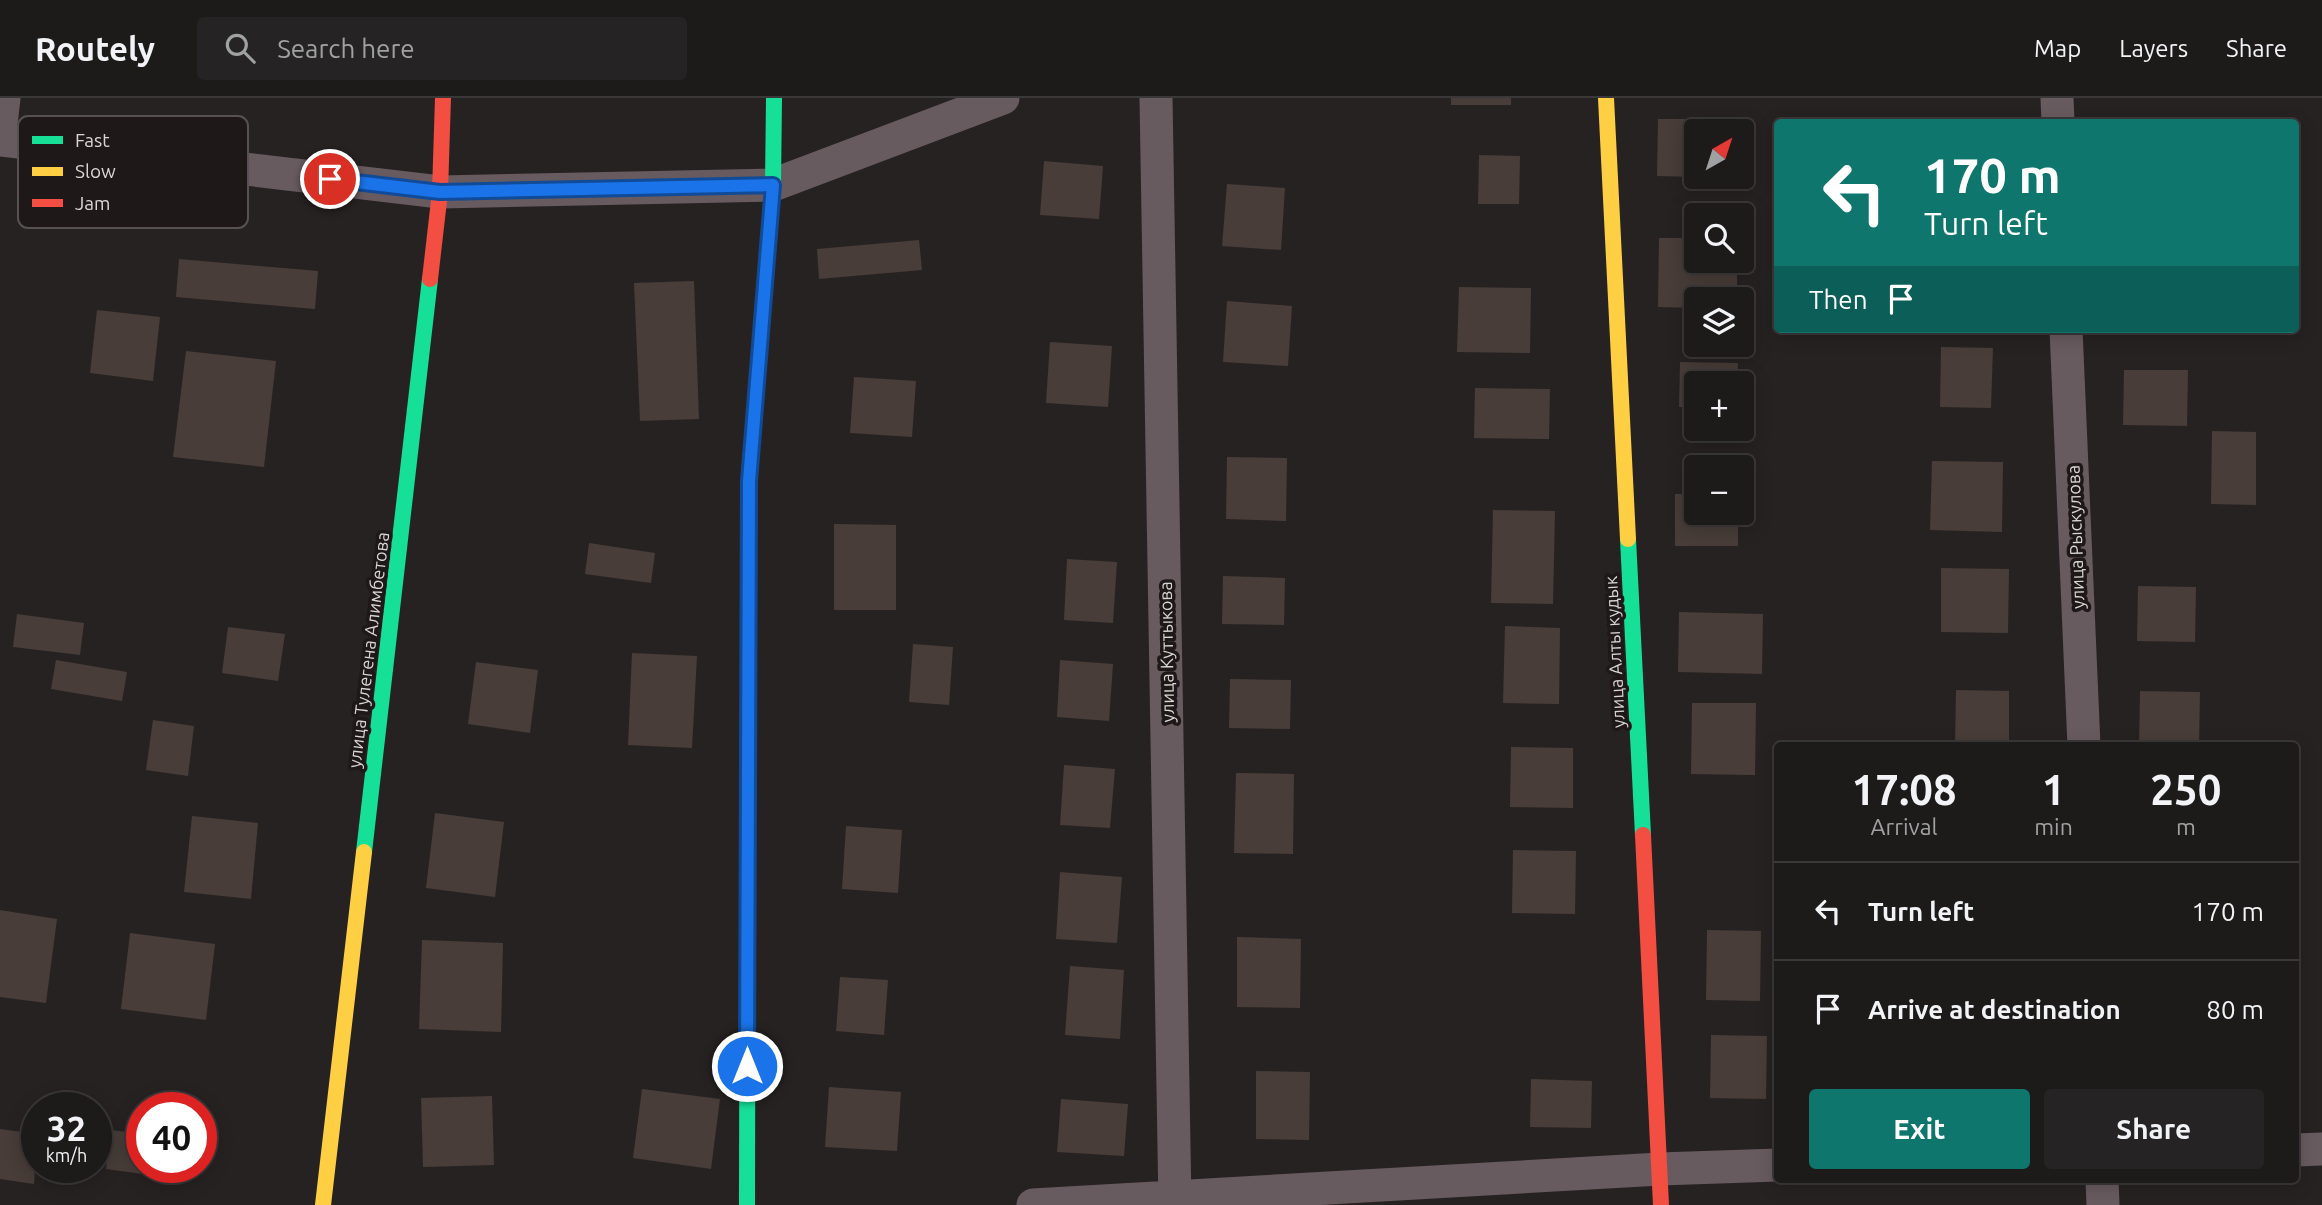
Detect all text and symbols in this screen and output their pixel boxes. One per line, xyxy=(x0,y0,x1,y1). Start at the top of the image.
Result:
search box xyxy=(197,17,687,80)
icon: search xyxy=(221,29,259,67)
text: Routely xyxy=(35,30,155,67)
text: Search here xyxy=(277,34,415,63)
text: Map xyxy=(2034,35,2081,62)
text: Layers xyxy=(2119,35,2188,62)
text: Share xyxy=(2226,35,2287,62)
legend xyxy=(18,116,248,228)
north arrow xyxy=(1684,119,1754,189)
map controls xyxy=(1684,119,1754,525)
text: Fast xyxy=(75,129,110,151)
icon: left xyxy=(1809,147,1900,238)
text: 170 m xyxy=(1924,147,2061,202)
pin xyxy=(300,149,360,209)
text: Slow xyxy=(75,160,116,182)
icon: arrive xyxy=(311,160,349,198)
text: Jam xyxy=(75,192,111,214)
button: search xyxy=(1684,203,1754,273)
text: Turn left xyxy=(1924,205,2048,241)
icon: arrive xyxy=(1882,280,1920,318)
text: Then xyxy=(1809,285,1868,314)
button: layers xyxy=(1684,287,1754,357)
button: + xyxy=(1684,371,1754,441)
button: − xyxy=(1684,455,1754,525)
street label: улица Рыскулова xyxy=(2062,465,2088,609)
street label: улица Тулегена Алимбетова xyxy=(344,531,392,769)
street label: улица Алты кудык xyxy=(1600,575,1628,729)
street label: улица Куттыкова xyxy=(1155,581,1177,723)
text: 17:08 xyxy=(1852,766,1957,813)
text: 1 xyxy=(2042,766,2065,813)
text: 250 xyxy=(2150,766,2221,813)
text: Arrival xyxy=(1871,814,1938,839)
text: min xyxy=(2034,814,2073,839)
text: m xyxy=(2176,814,2196,839)
icon: left xyxy=(1809,892,1847,930)
text: Turn left xyxy=(1868,897,1974,926)
text: 170 m xyxy=(2192,897,2264,926)
icon: arrive xyxy=(1809,990,1847,1028)
text: Arrive at destination xyxy=(1868,995,2121,1024)
text: 80 m xyxy=(2206,995,2264,1024)
position arrow xyxy=(710,1029,784,1103)
button: Exit xyxy=(1809,1089,2030,1169)
button: Share xyxy=(2044,1089,2264,1169)
speed limit sign: 40 xyxy=(126,1092,217,1183)
text: 32 xyxy=(47,1108,86,1148)
text: km/h xyxy=(46,1145,87,1165)

